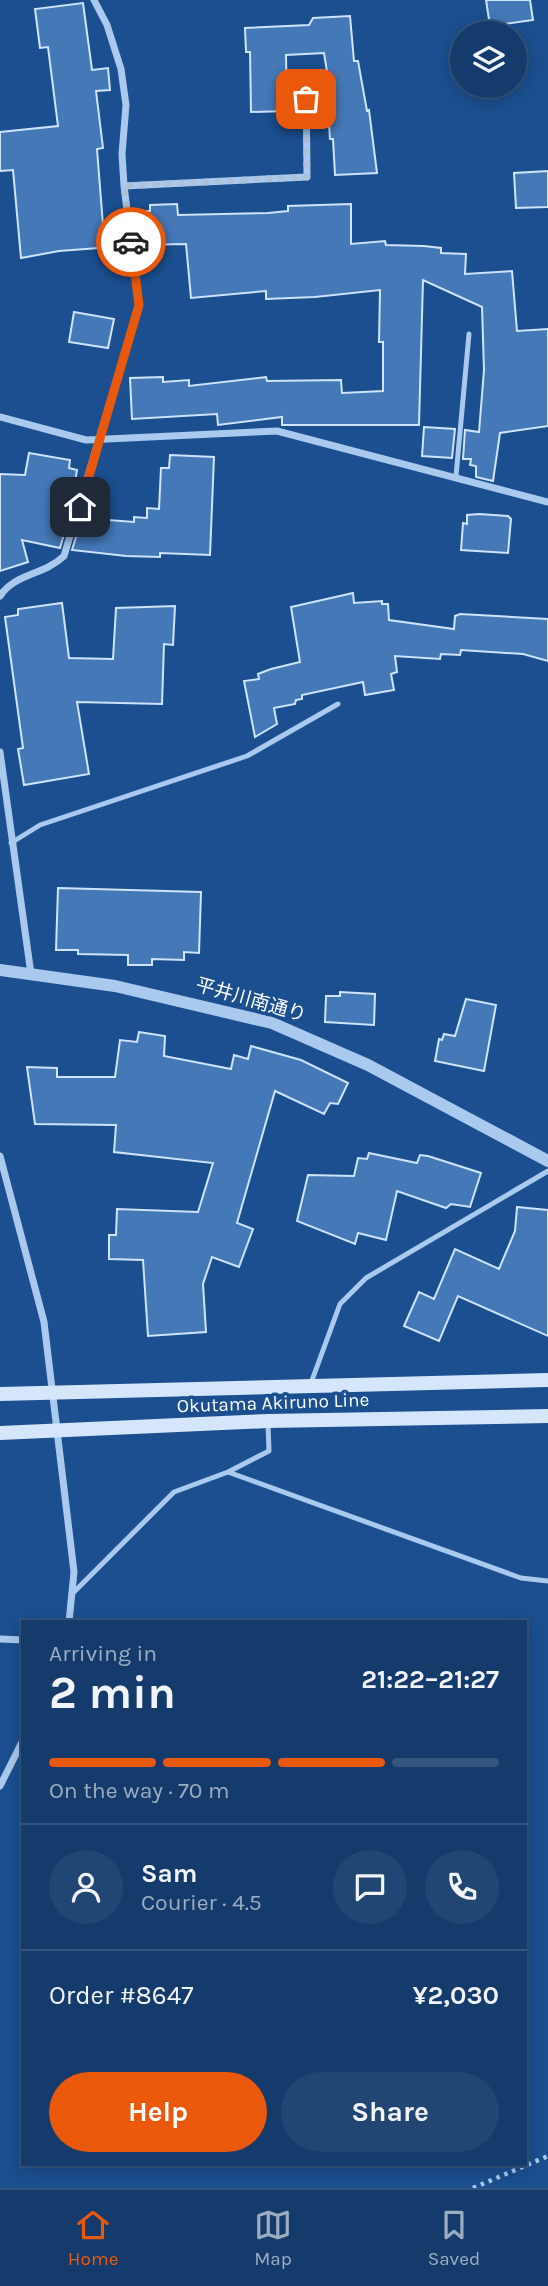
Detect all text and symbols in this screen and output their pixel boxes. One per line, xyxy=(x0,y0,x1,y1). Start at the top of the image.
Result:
map controls xyxy=(450,21,527,98)
button: layers xyxy=(450,21,527,98)
pin xyxy=(276,69,336,129)
icon: bag xyxy=(287,80,325,118)
courier xyxy=(96,207,166,277)
icon: car xyxy=(112,223,150,261)
pin xyxy=(50,477,110,537)
icon: home xyxy=(61,488,99,526)
street label: 平井川南通り xyxy=(193,974,309,1026)
street label: Okutama Akiruno Line xyxy=(176,1389,370,1417)
text: Arriving in xyxy=(49,1640,157,1667)
text: 21:22–21:27 xyxy=(361,1664,499,1695)
text: 2 min xyxy=(49,1666,176,1720)
text: On the way · 70 m xyxy=(49,1777,229,1804)
button: person xyxy=(49,1850,123,1924)
button: chat xyxy=(333,1850,407,1924)
button: phone xyxy=(425,1850,499,1924)
text: Sam xyxy=(141,1858,197,1889)
text: Courier · 4.5 xyxy=(141,1889,262,1916)
text: Order #8647 xyxy=(49,1980,193,2011)
text: ¥2,030 xyxy=(412,1980,499,2011)
button: Help xyxy=(49,2072,267,2152)
button: Share xyxy=(281,2072,499,2152)
tab: Home xyxy=(68,2206,118,2270)
tab: Map xyxy=(254,2206,292,2270)
tab: Saved xyxy=(428,2206,480,2270)

